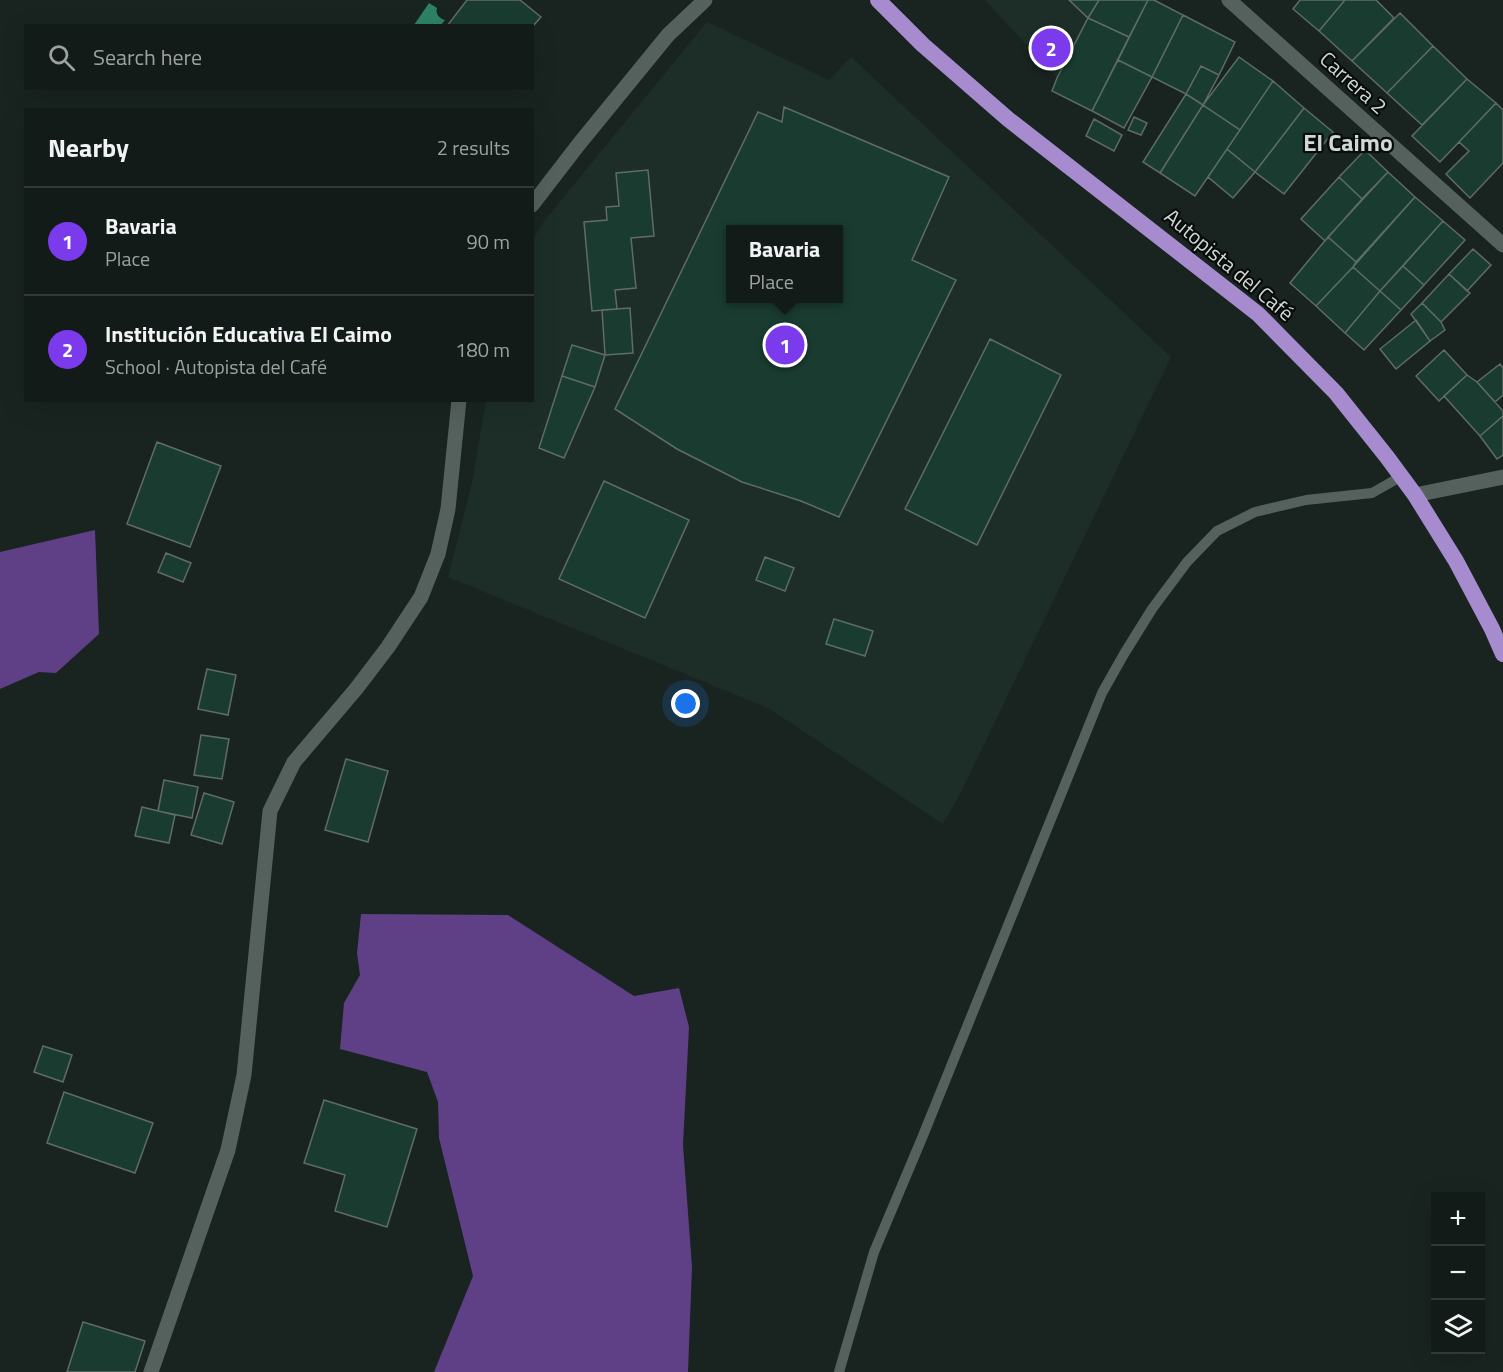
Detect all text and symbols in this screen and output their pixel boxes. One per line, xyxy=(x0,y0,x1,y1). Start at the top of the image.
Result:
search box xyxy=(24,24,534,90)
pin: 2 xyxy=(1032,26,1070,70)
text: Search here xyxy=(93,40,202,74)
icon: search xyxy=(45,41,78,74)
street label: Carrera 2 xyxy=(1313,43,1394,121)
district label: El Caimo xyxy=(1303,124,1393,160)
text: Nearby xyxy=(48,128,129,167)
text: 2 results xyxy=(437,132,510,163)
street label: Autopista del Café xyxy=(1158,200,1301,328)
text: Bavaria xyxy=(105,209,177,243)
popup xyxy=(726,225,843,303)
text: 1 xyxy=(62,226,73,257)
text: 90 m xyxy=(466,226,510,257)
text: Bavaria xyxy=(749,232,820,266)
text: Place xyxy=(105,243,150,274)
text: Place xyxy=(749,266,794,297)
text: Institución Educativa El Caimo xyxy=(105,317,392,351)
pin: 1 xyxy=(766,322,804,368)
text: 2 xyxy=(62,334,73,365)
text: 180 m xyxy=(455,334,510,365)
text: School · Autopista del Café xyxy=(105,351,327,382)
your location xyxy=(671,689,700,718)
map controls xyxy=(1431,1192,1485,1354)
button: + xyxy=(1431,1192,1485,1246)
button: − xyxy=(1431,1246,1485,1300)
button: layers xyxy=(1431,1300,1485,1354)

